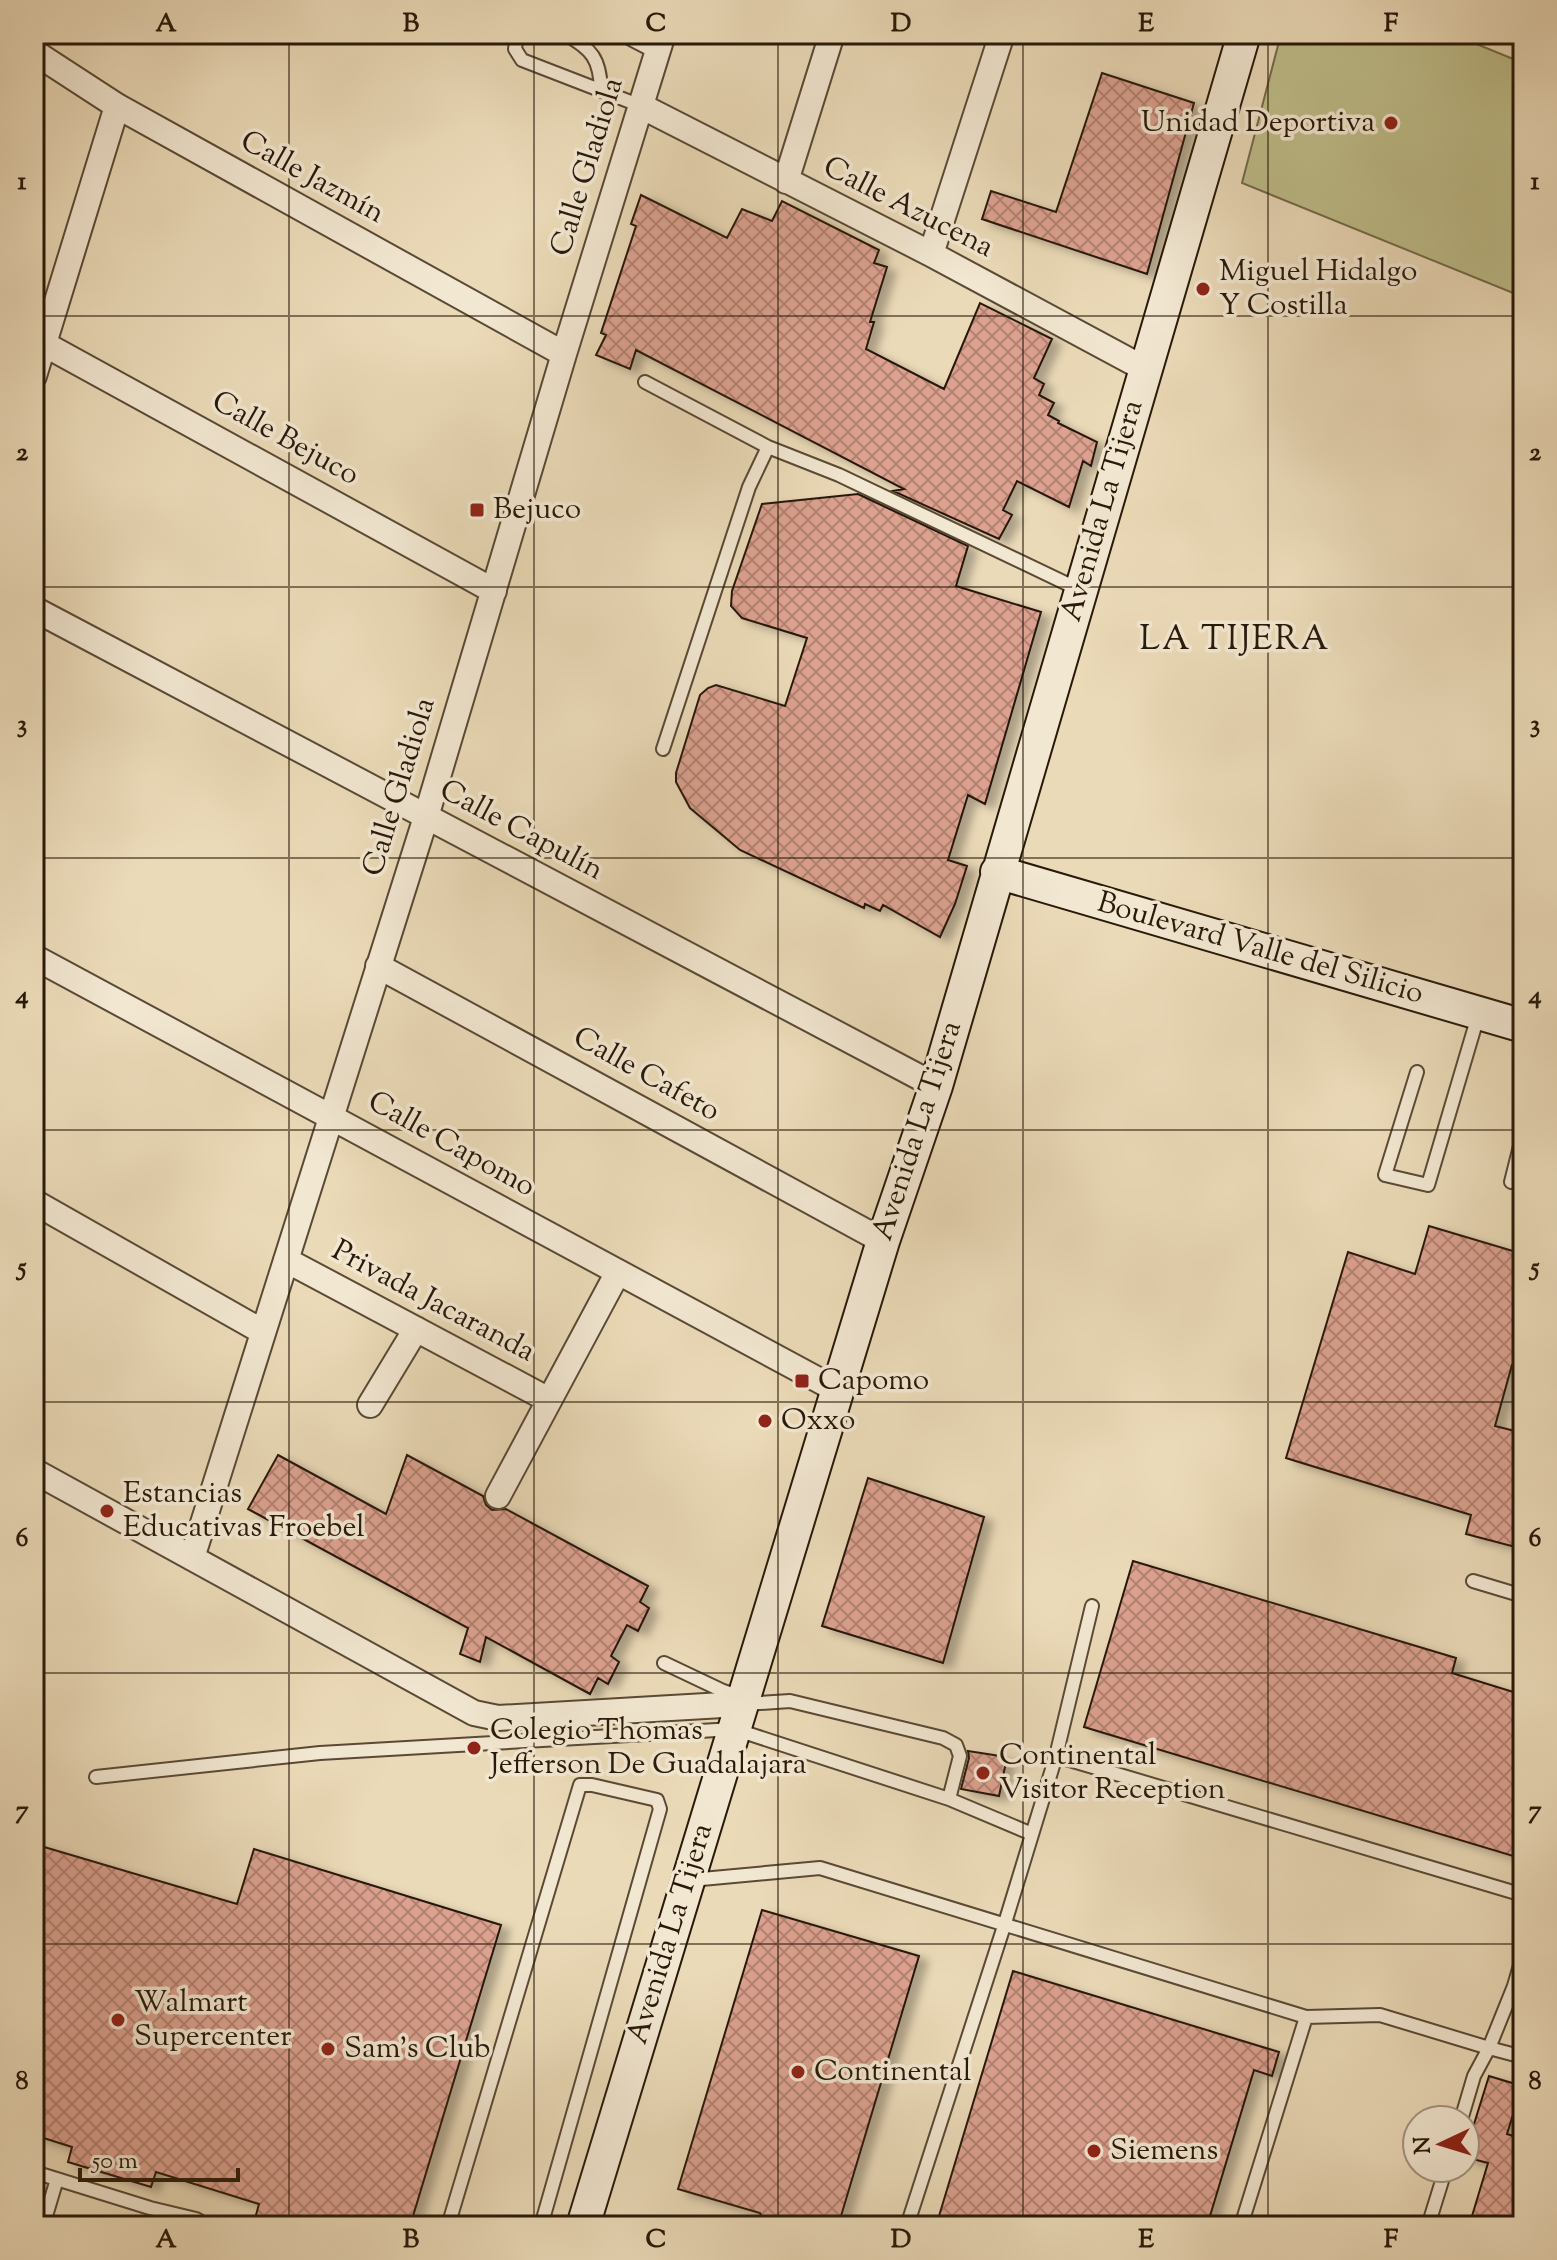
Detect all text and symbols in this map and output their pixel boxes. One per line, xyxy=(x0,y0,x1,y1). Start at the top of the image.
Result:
text: A xyxy=(155,6,177,43)
text: B xyxy=(403,6,420,43)
text: C xyxy=(646,6,666,43)
text: D xyxy=(891,6,911,43)
text: E xyxy=(1138,6,1154,43)
text: F xyxy=(1384,6,1399,43)
street label: Calle Gladiola xyxy=(540,72,636,262)
place label: Unidad Deportiva xyxy=(1141,102,1375,145)
marker: Unidad Deportiva xyxy=(1382,114,1400,132)
street label: Calle Jazmín xyxy=(232,121,392,236)
street label: Calle Azucena xyxy=(815,147,1001,270)
text: 1 xyxy=(18,164,27,201)
text: 1 xyxy=(1531,164,1540,201)
place label: Miguel Hidalgo Y Costilla xyxy=(1219,251,1417,328)
marker: Miguel Hidalgo Y Costilla xyxy=(1194,280,1212,298)
street label: Calle Bejuco xyxy=(203,381,367,497)
street label: Avenida La Tijera xyxy=(1051,395,1155,627)
text: 2 xyxy=(16,435,29,472)
text: 2 xyxy=(1529,435,1542,472)
place label: Bejuco xyxy=(493,489,581,532)
marker: Bejuco xyxy=(468,501,486,519)
district label: LA TIJERA xyxy=(1140,616,1330,665)
street label: Calle Gladiola xyxy=(352,692,448,882)
text: 3 xyxy=(17,707,27,744)
text: 3 xyxy=(1530,707,1540,744)
street label: Calle Capulín xyxy=(431,770,611,892)
street label: Boulevard Valle del Silicio xyxy=(1092,882,1428,1016)
text: 4 xyxy=(14,978,29,1015)
text: 4 xyxy=(1527,978,1542,1015)
street label: Avenida La Tijera xyxy=(862,1015,974,1246)
street label: Calle Cafeto xyxy=(565,1017,727,1133)
street label: Calle Capomo xyxy=(359,1081,543,1209)
street label: Privada Jacaranda xyxy=(324,1230,542,1374)
text: 5 xyxy=(16,1250,27,1287)
text: 5 xyxy=(1529,1250,1540,1287)
place label: Capomo xyxy=(818,1360,929,1403)
marker: Capomo xyxy=(793,1372,811,1390)
place label: Oxxo xyxy=(781,1400,855,1443)
marker: Oxxo xyxy=(756,1412,774,1430)
place label: Estancias Educativas Froebel xyxy=(123,1473,365,1550)
marker: Estancias Educativas Froebel xyxy=(98,1502,116,1520)
text: 6 xyxy=(16,1521,29,1558)
text: 6 xyxy=(1529,1521,1542,1558)
place label: Colegio Thomas Jefferson De Guadalajara xyxy=(488,1710,807,1787)
place label: Continental Visitor Reception xyxy=(999,1735,1226,1812)
marker: Colegio Thomas Jefferson De Guadalajara xyxy=(465,1739,483,1757)
marker: Continental Visitor Reception xyxy=(974,1764,992,1782)
text: 7 xyxy=(15,1793,29,1830)
text: 7 xyxy=(1528,1793,1542,1830)
street label: Avenida La Tijera xyxy=(617,1818,725,2050)
place label: Walmart Supercenter xyxy=(134,1982,292,2059)
marker: Walmart Supercenter xyxy=(109,2011,127,2029)
place label: Sam's Club xyxy=(344,2028,491,2071)
marker: Sam's Club xyxy=(319,2040,337,2058)
place label: Continental xyxy=(814,2051,971,2094)
marker: Continental xyxy=(789,2063,807,2081)
text: 8 xyxy=(15,2064,29,2101)
text: 8 xyxy=(1528,2064,1542,2101)
north arrow xyxy=(1401,2104,1481,2184)
place label: Siemens xyxy=(1110,2130,1218,2173)
scale bar xyxy=(80,2132,238,2182)
text: N xyxy=(1407,2135,1441,2155)
marker: Siemens xyxy=(1085,2142,1103,2160)
text: 50 m xyxy=(90,2145,138,2179)
text: A xyxy=(155,2222,177,2259)
text: B xyxy=(403,2222,420,2259)
text: C xyxy=(646,2222,666,2259)
text: D xyxy=(891,2222,911,2259)
text: E xyxy=(1138,2222,1154,2259)
text: F xyxy=(1384,2222,1399,2259)

